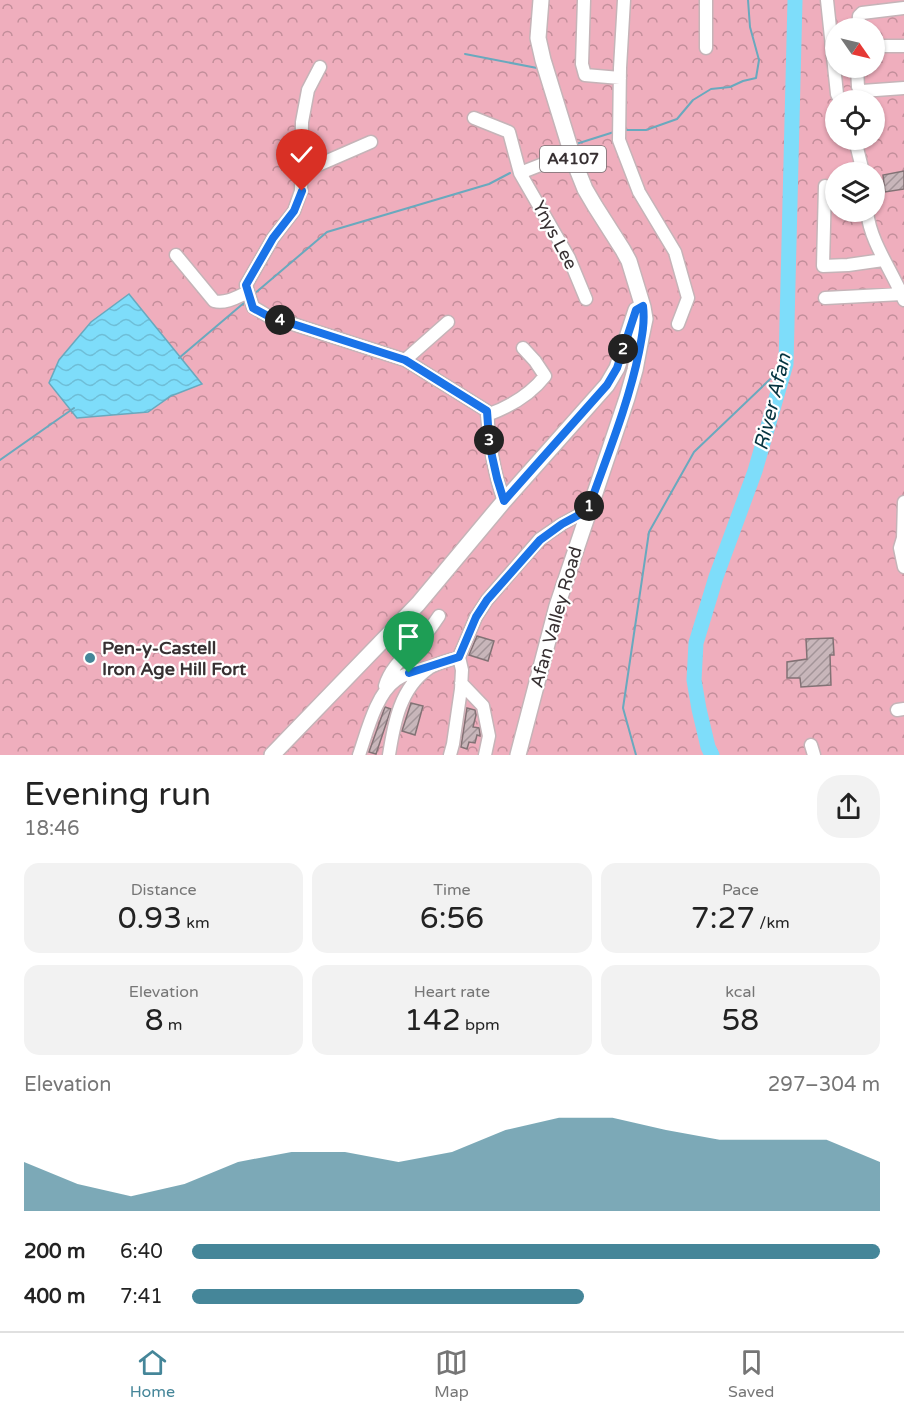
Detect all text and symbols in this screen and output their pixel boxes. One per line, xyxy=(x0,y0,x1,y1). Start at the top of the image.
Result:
north arrow xyxy=(825,18,885,78)
map controls xyxy=(825,18,885,222)
button: locate xyxy=(825,90,885,150)
pin xyxy=(276,129,327,191)
icon: check xyxy=(285,138,318,171)
road number: A4107 xyxy=(540,146,606,172)
button: layers xyxy=(825,162,885,222)
street label: Ynys Lee xyxy=(528,197,582,273)
pin: 4 xyxy=(265,305,295,335)
text: 4 xyxy=(275,310,285,330)
pin: 2 xyxy=(608,334,638,364)
text: 2 xyxy=(618,339,628,359)
water label: River Afan xyxy=(749,350,797,453)
pin: 3 xyxy=(474,425,504,455)
text: 3 xyxy=(484,430,494,450)
pin: 1 xyxy=(574,491,604,521)
text: 1 xyxy=(584,496,594,516)
street label: Afan Valley Road xyxy=(525,544,587,690)
pin xyxy=(383,611,434,673)
icon: arrive xyxy=(392,620,425,653)
place label: Pen-y-Castell Iron Age Hill Fort xyxy=(102,637,246,680)
marker: Pen-y-Castell Iron Age Hill Fort xyxy=(83,651,97,665)
text: Evening run xyxy=(24,775,211,814)
button: share xyxy=(817,775,880,838)
text: 18:46 xyxy=(24,817,79,841)
text: Distance xyxy=(131,880,197,900)
text: Time xyxy=(433,880,471,900)
text: Pace xyxy=(722,880,759,900)
text: 0.93 xyxy=(118,900,182,937)
text: 6:56 xyxy=(420,900,484,937)
text: 7:27 xyxy=(691,900,755,937)
text: km xyxy=(182,913,210,933)
text: /km xyxy=(755,913,790,933)
text: Elevation xyxy=(129,982,199,1002)
text: Heart rate xyxy=(414,982,490,1002)
text: kcal xyxy=(725,982,755,1002)
text: 8 xyxy=(145,1002,164,1039)
text: 142 xyxy=(404,1002,461,1039)
text: 58 xyxy=(721,1002,759,1039)
text: m xyxy=(164,1015,183,1035)
text: bpm xyxy=(461,1015,500,1035)
text: Elevation xyxy=(24,1073,111,1097)
text: 297–304 m xyxy=(768,1073,880,1097)
text: 200 m xyxy=(24,1240,85,1264)
text: 6:40 xyxy=(120,1240,163,1264)
text: 400 m xyxy=(24,1285,85,1309)
text: 7:41 xyxy=(120,1285,163,1309)
tab: Home xyxy=(130,1346,175,1402)
tab: Map xyxy=(434,1346,469,1402)
tab: Saved xyxy=(728,1346,774,1402)

